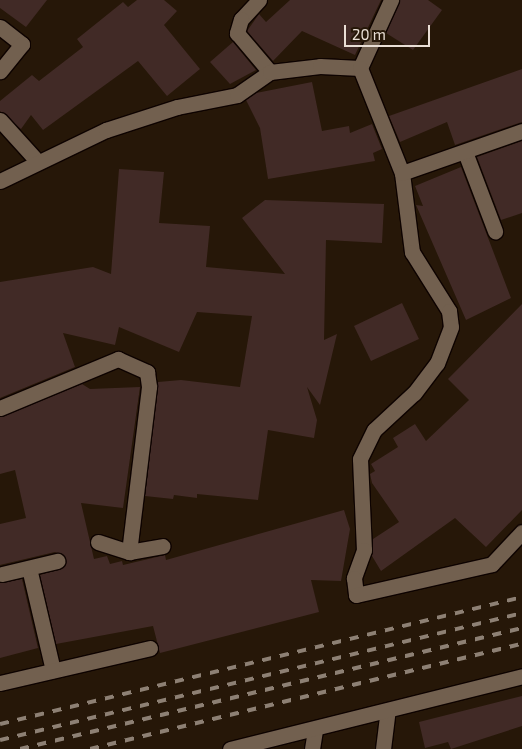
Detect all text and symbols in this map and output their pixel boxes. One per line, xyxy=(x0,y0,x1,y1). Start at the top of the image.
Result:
scale bar xyxy=(347,15,433,47)
text: 20 m xyxy=(352,25,386,43)

